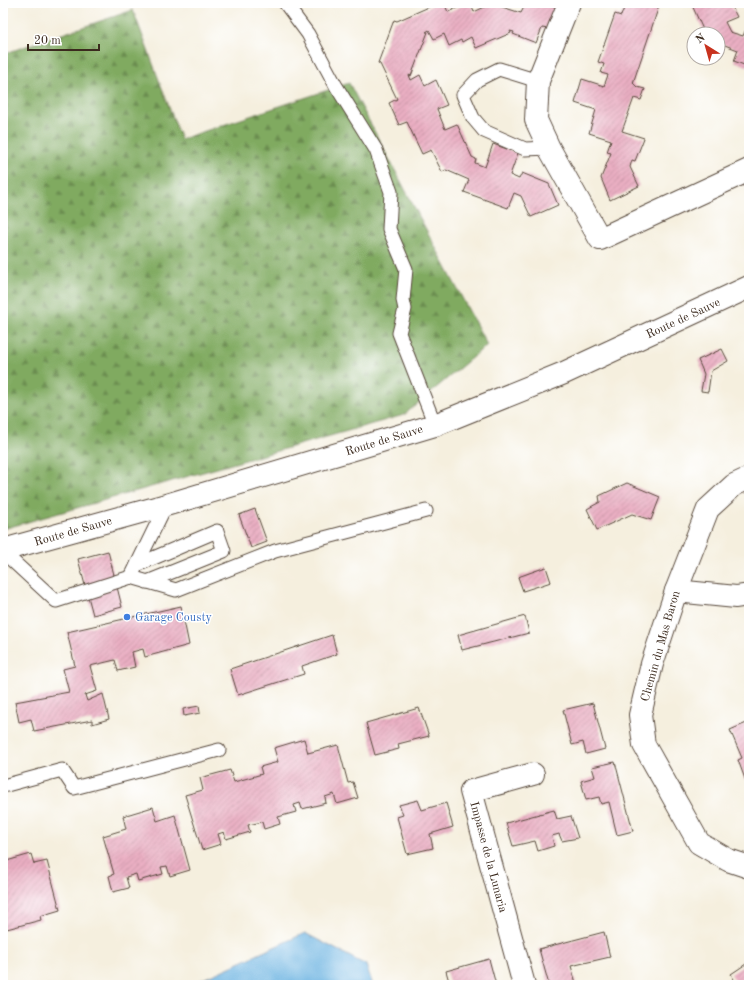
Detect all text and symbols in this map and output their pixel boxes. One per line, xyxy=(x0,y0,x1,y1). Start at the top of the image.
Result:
scale bar xyxy=(28,26,99,52)
north arrow xyxy=(686,26,726,66)
text: N xyxy=(694,32,708,46)
text: 20 m xyxy=(34,35,61,47)
street label: Route de Sauve xyxy=(645,296,723,341)
street label: Route de Sauve xyxy=(344,423,425,458)
street label: Route de Sauve xyxy=(33,515,114,549)
street label: Chemin du Mas Baron xyxy=(639,589,683,703)
marker: Garage Cousty xyxy=(122,612,132,622)
place label: Garage Cousty xyxy=(135,612,213,624)
street label: Impasse de la Lunaria xyxy=(467,800,509,914)

